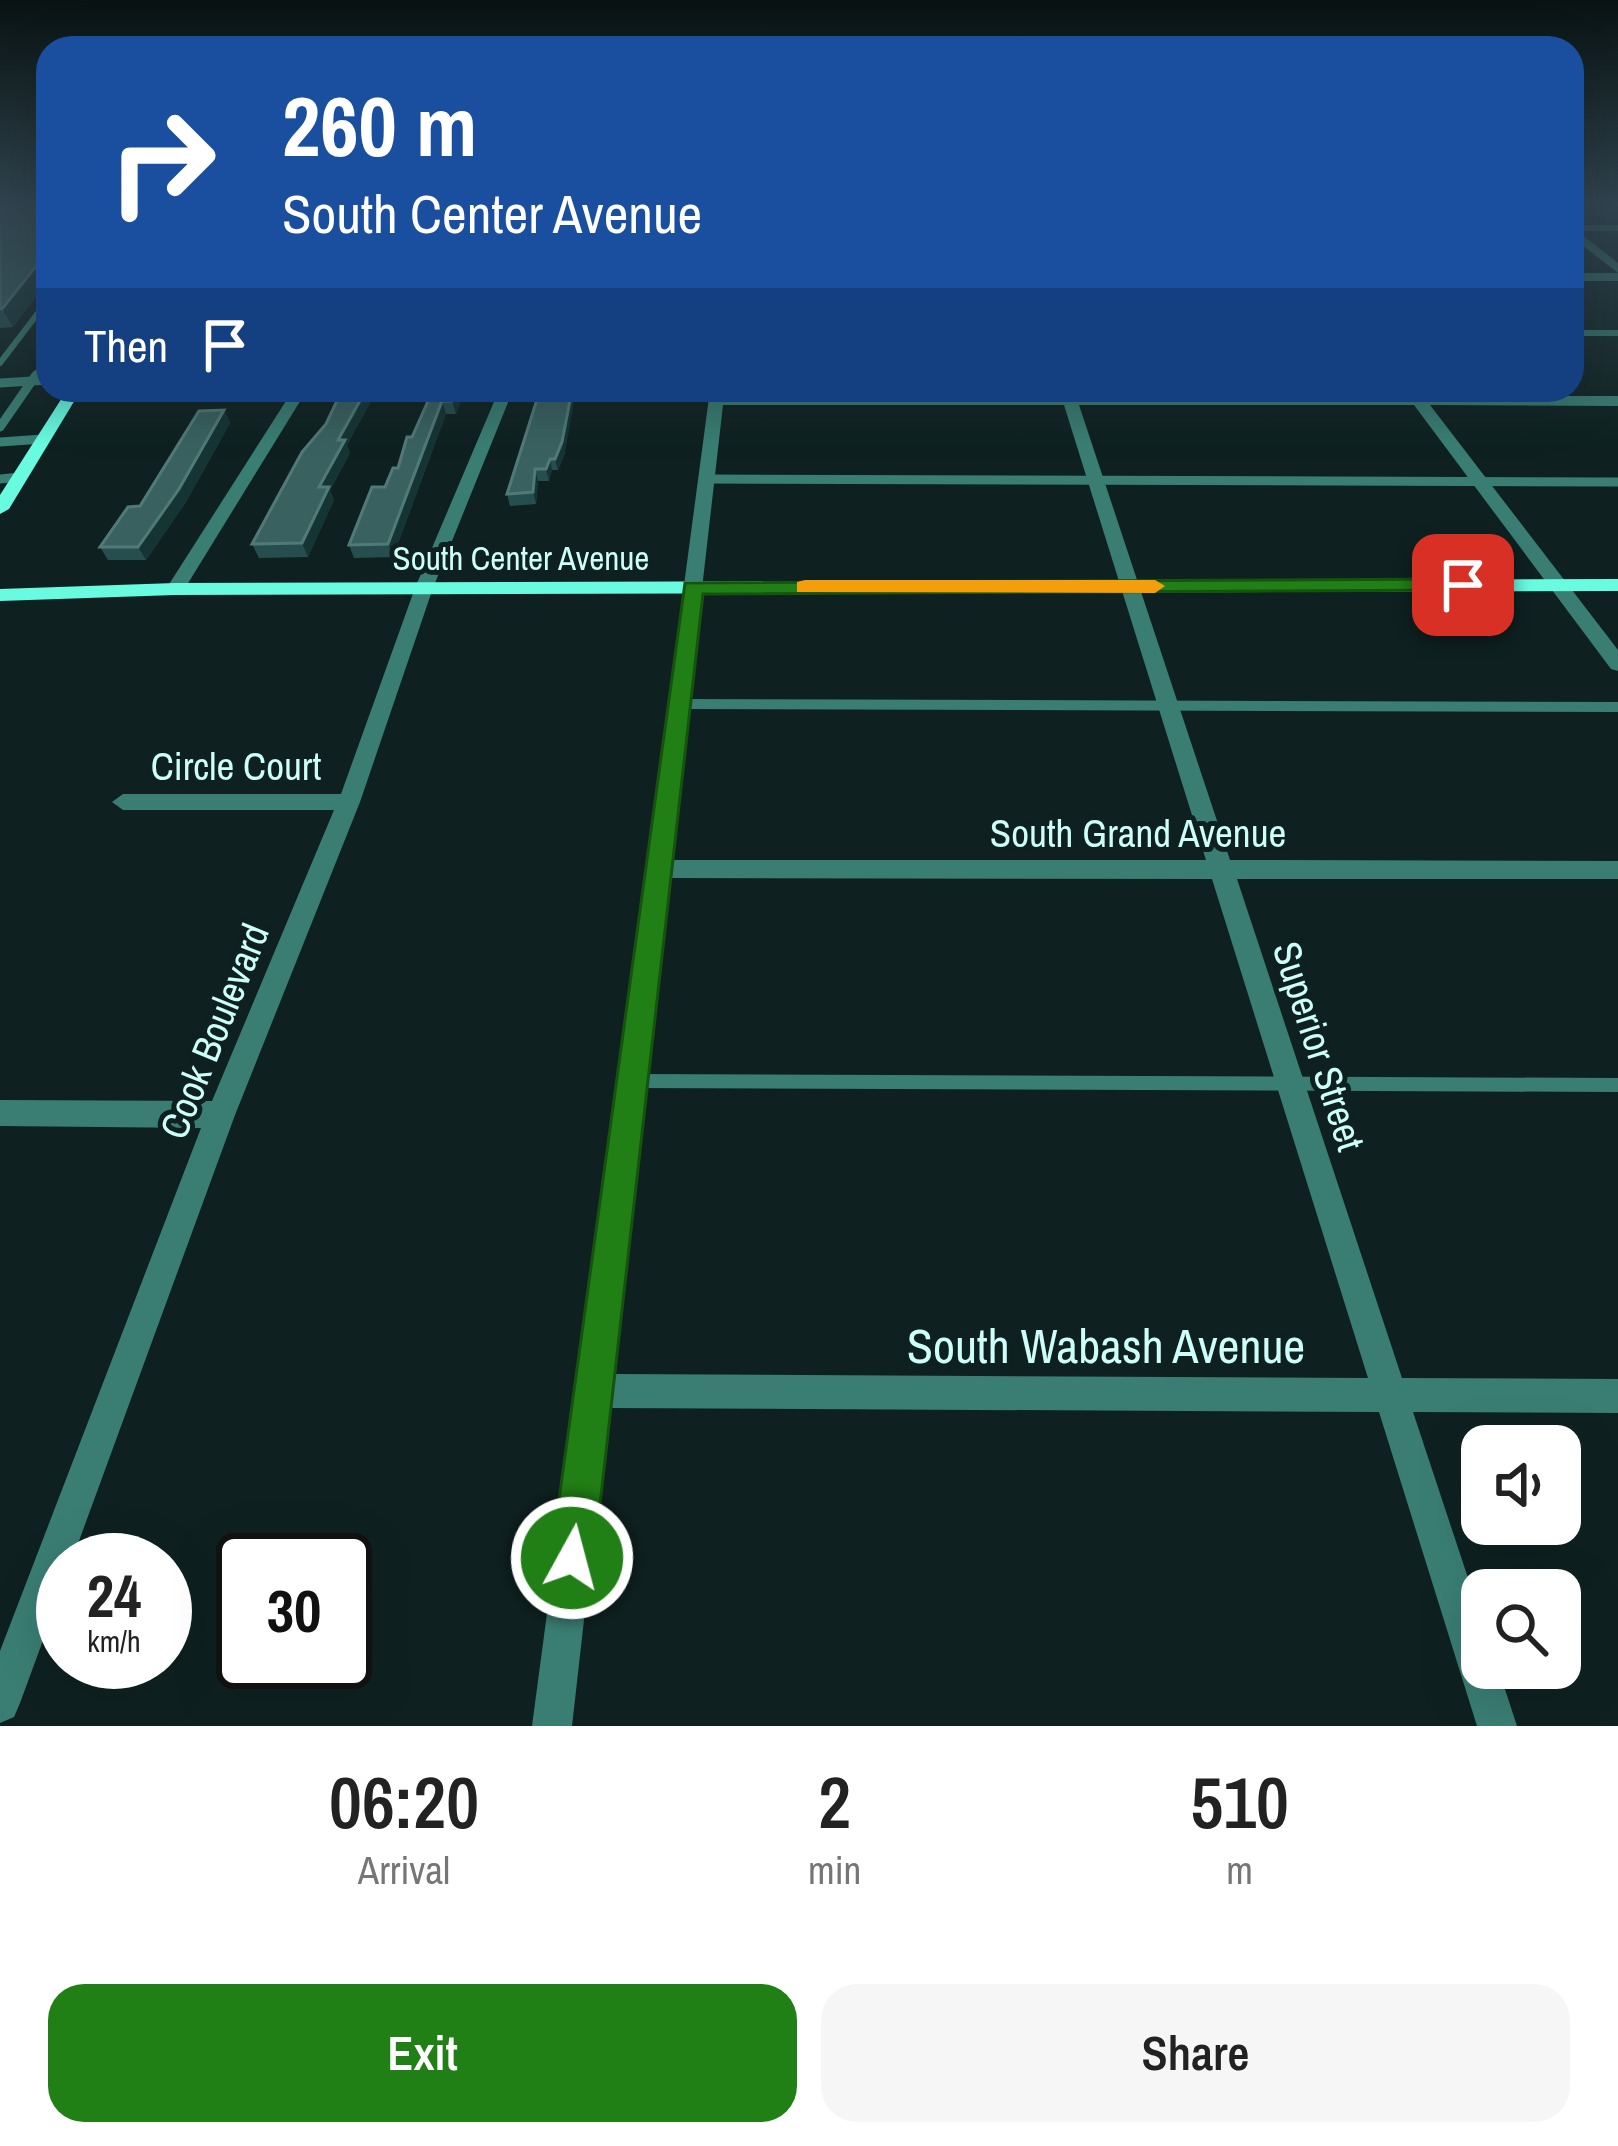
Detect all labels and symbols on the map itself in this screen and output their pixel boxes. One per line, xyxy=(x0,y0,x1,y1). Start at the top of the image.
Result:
pin xyxy=(1412,534,1514,636)
street label: South Center Avenue xyxy=(393,536,649,580)
street label: Circle Court xyxy=(151,740,321,792)
street label: South Grand Avenue xyxy=(990,807,1286,859)
street label: Cook Boulevard xyxy=(147,916,281,1146)
street label: Superior Street xyxy=(1261,935,1377,1157)
street label: South Wabash Avenue xyxy=(907,1313,1305,1378)
position arrow xyxy=(509,1495,635,1621)
speed limit sign: 30 xyxy=(216,1533,372,1689)

